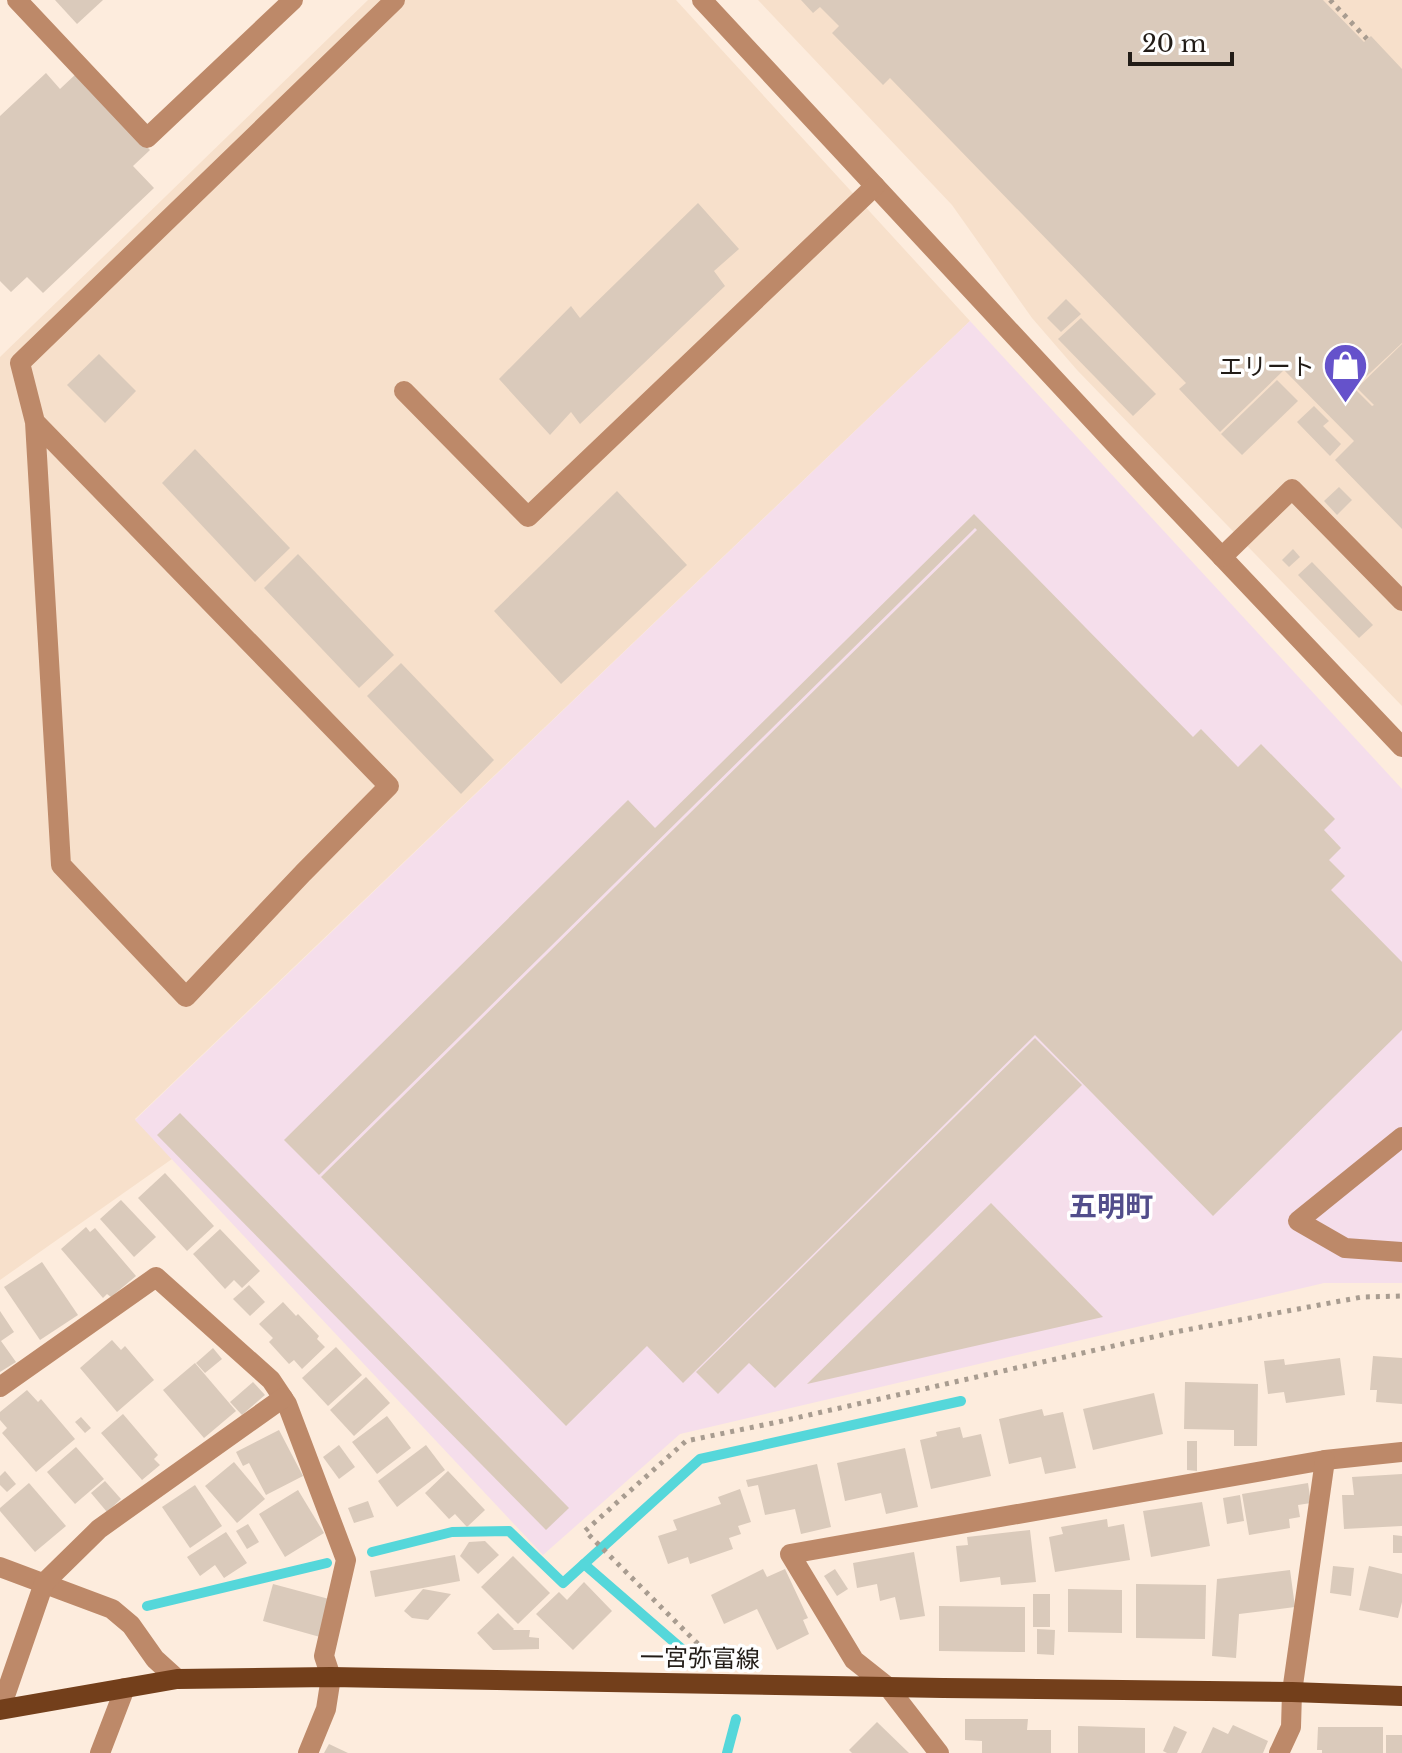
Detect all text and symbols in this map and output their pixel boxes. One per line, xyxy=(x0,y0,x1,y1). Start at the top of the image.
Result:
scale bar xyxy=(1130,16,1232,66)
text: 20 m xyxy=(1142,29,1207,58)
shop icon: エリート xyxy=(1322,342,1370,405)
place label: エリート xyxy=(1219,352,1315,381)
district label: 五明町 xyxy=(1069,1189,1153,1224)
street label: 一宮弥富線 xyxy=(640,1642,760,1674)

